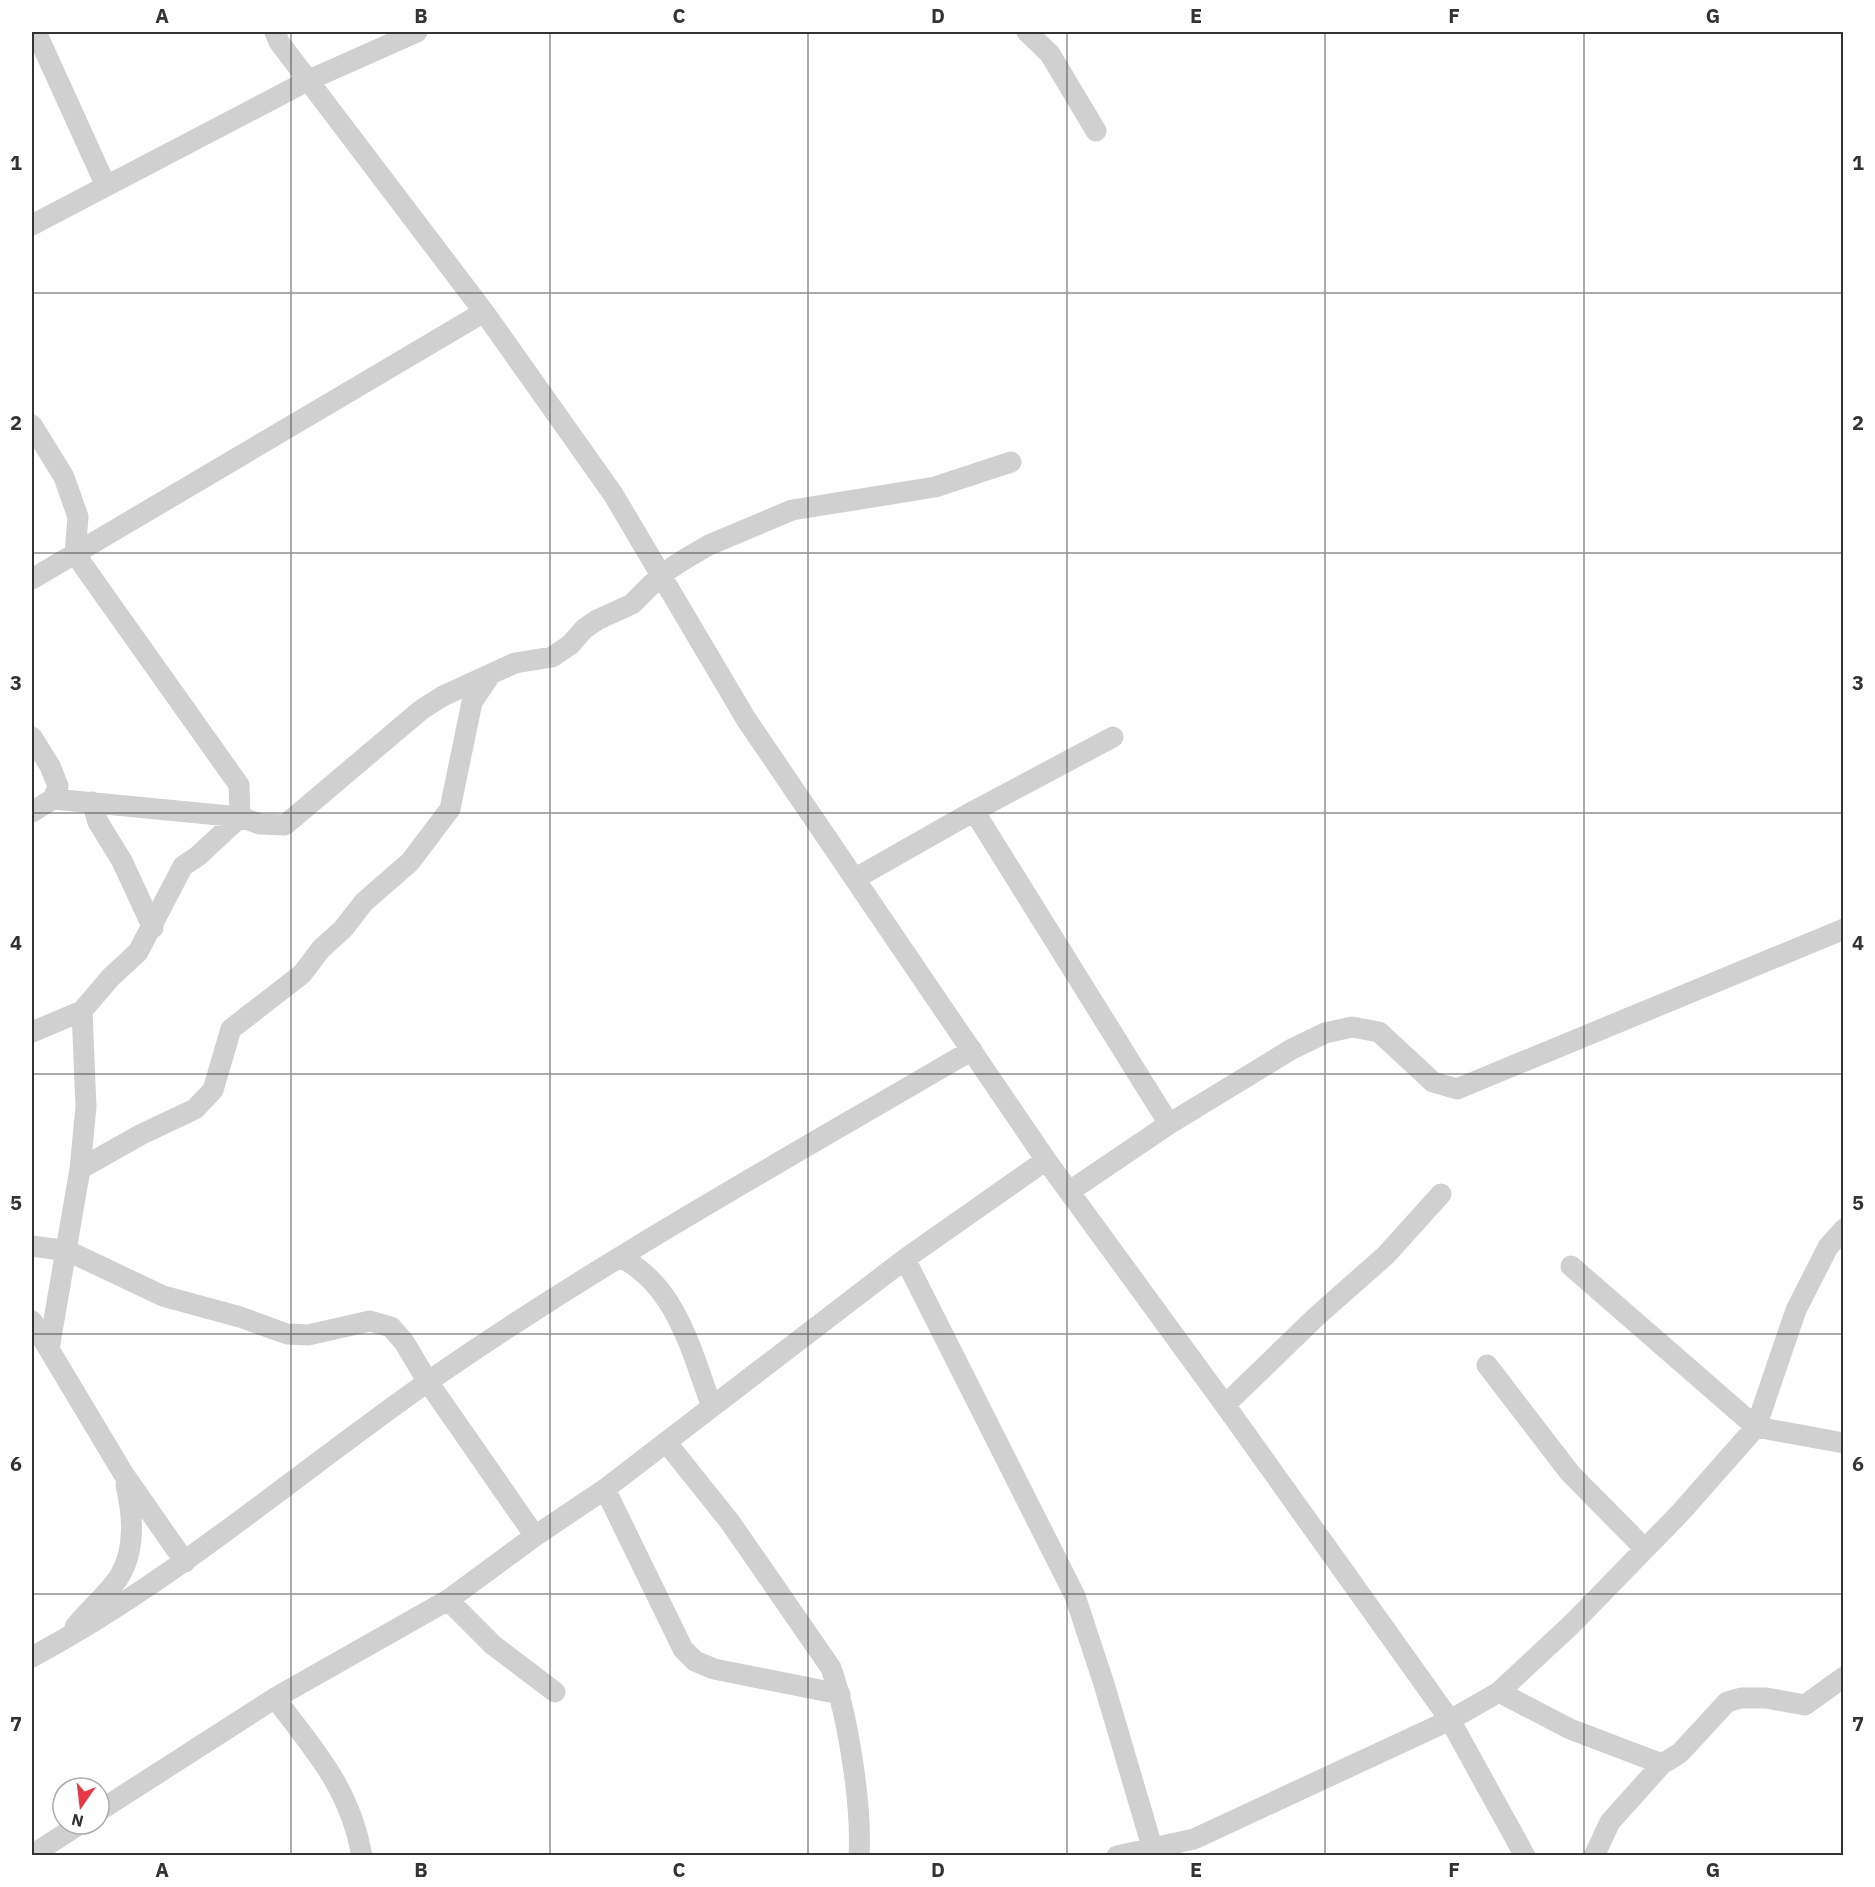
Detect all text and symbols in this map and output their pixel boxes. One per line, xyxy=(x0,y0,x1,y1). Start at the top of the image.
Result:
text: A xyxy=(155,2,169,29)
text: B xyxy=(414,2,428,29)
text: C xyxy=(672,2,686,29)
text: D xyxy=(931,2,945,29)
text: E xyxy=(1190,2,1202,29)
text: F xyxy=(1448,2,1460,29)
text: G xyxy=(1706,2,1720,29)
text: 1 xyxy=(10,149,22,176)
text: 1 xyxy=(1852,149,1864,176)
text: 2 xyxy=(10,409,22,436)
text: 2 xyxy=(1852,409,1864,436)
text: 3 xyxy=(10,669,22,696)
text: 3 xyxy=(1852,669,1864,696)
text: 4 xyxy=(10,929,22,956)
text: 4 xyxy=(1852,929,1864,956)
text: 5 xyxy=(10,1189,22,1216)
text: 5 xyxy=(1852,1189,1864,1216)
text: 6 xyxy=(10,1450,22,1477)
text: 6 xyxy=(1852,1450,1864,1477)
text: 7 xyxy=(10,1710,22,1737)
text: 7 xyxy=(1852,1710,1864,1737)
north arrow xyxy=(51,1776,111,1836)
text: N xyxy=(69,1809,85,1832)
text: A xyxy=(155,1856,169,1883)
text: B xyxy=(414,1856,428,1883)
text: C xyxy=(672,1856,686,1883)
text: D xyxy=(931,1856,945,1883)
text: E xyxy=(1190,1856,1202,1883)
text: F xyxy=(1448,1856,1460,1883)
text: G xyxy=(1706,1856,1720,1883)

